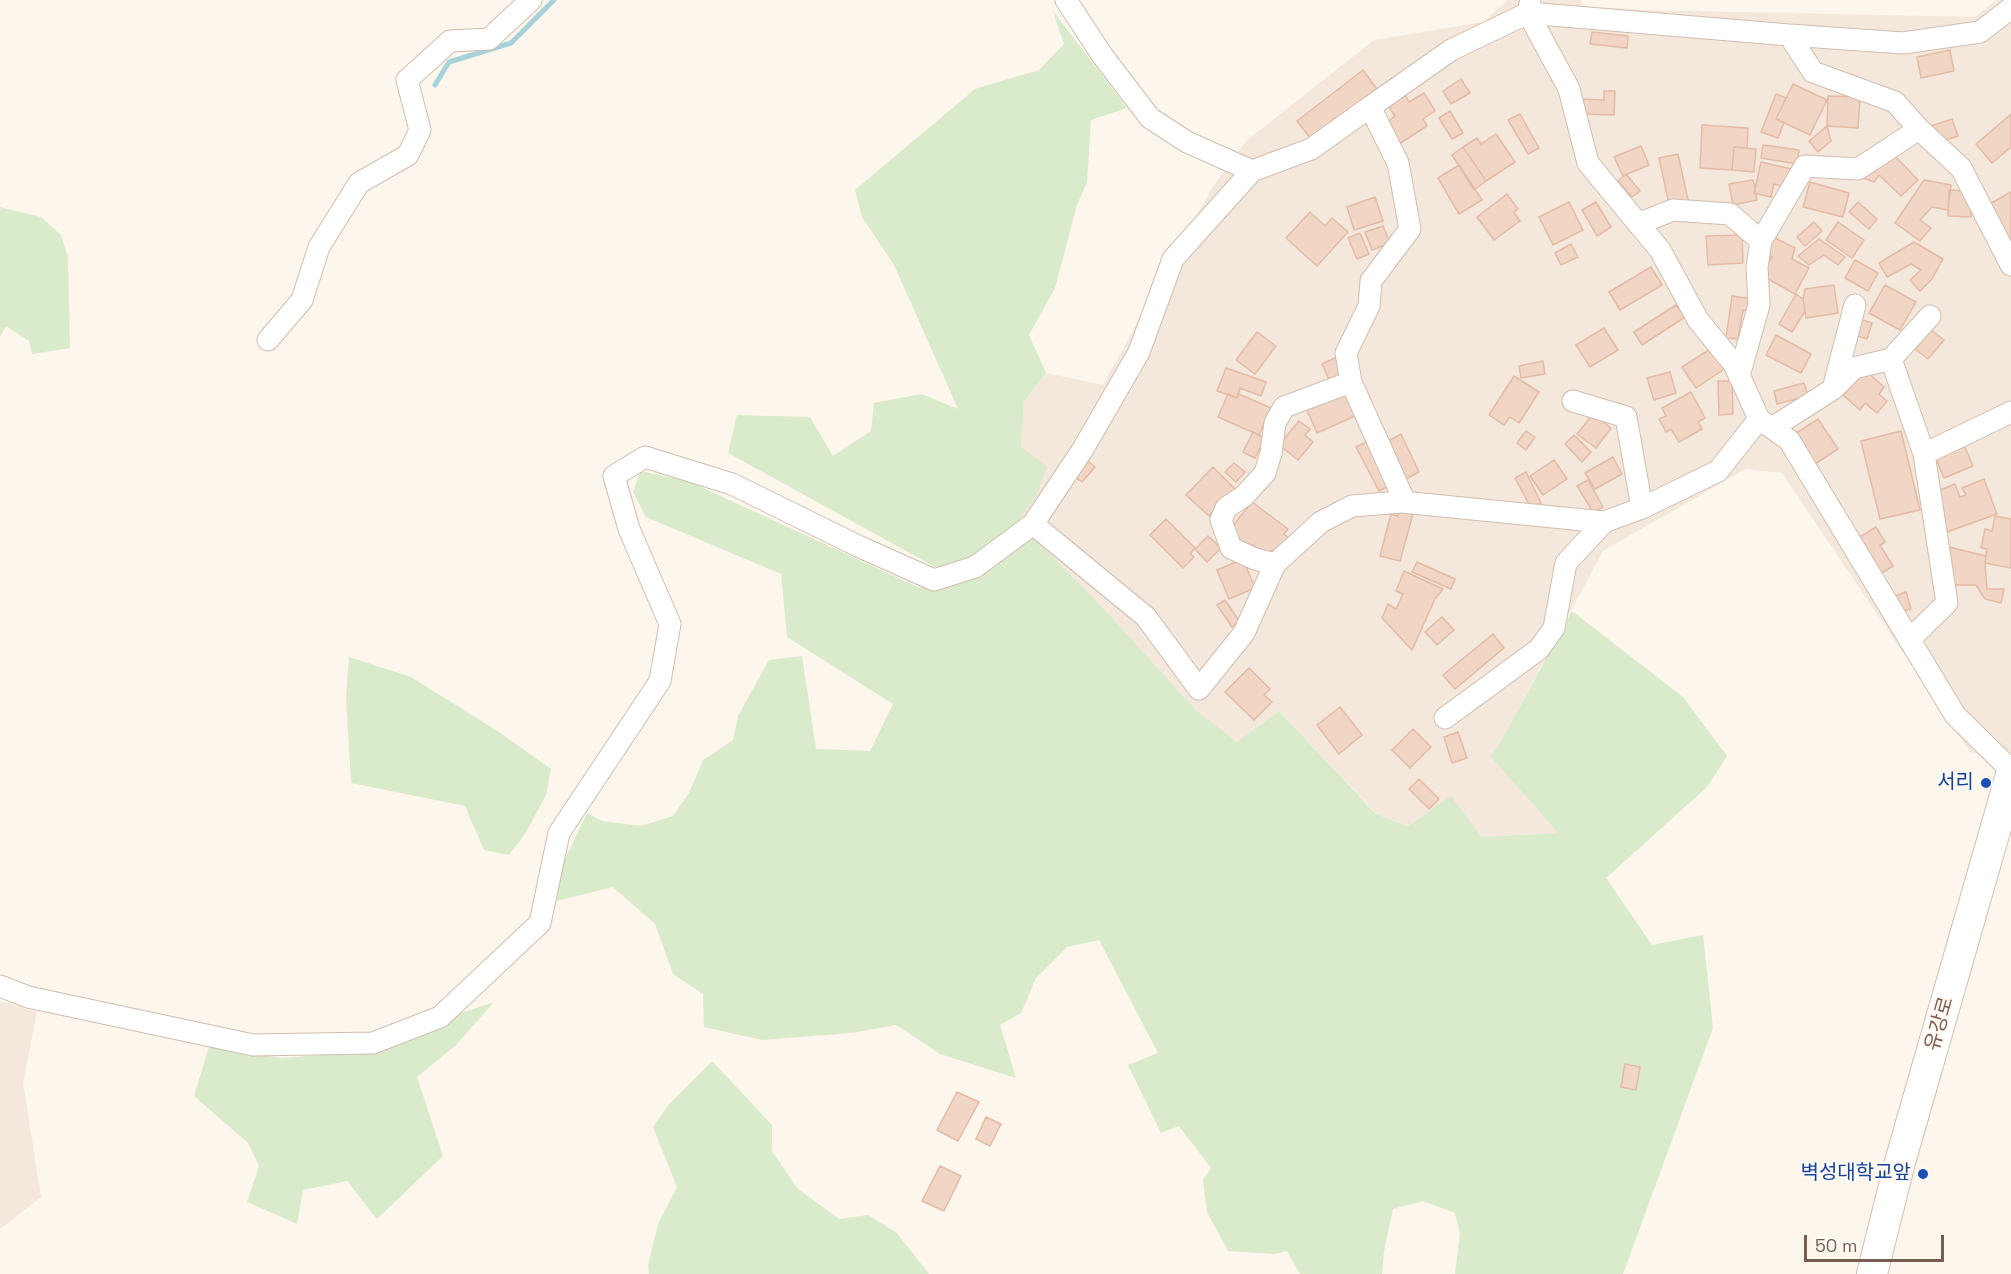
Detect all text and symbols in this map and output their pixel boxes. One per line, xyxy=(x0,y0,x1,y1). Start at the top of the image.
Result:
place label: 서리 xyxy=(1937,771,1974,795)
marker: 서리 xyxy=(1979,776,1993,790)
street label: 유강로 xyxy=(1921,994,1959,1054)
place label: 벽성대학교앞 xyxy=(1801,1162,1911,1186)
marker: 벽성대학교앞 xyxy=(1916,1167,1930,1181)
scale bar xyxy=(1807,1223,1946,1261)
text: 50 m xyxy=(1815,1234,1857,1257)

